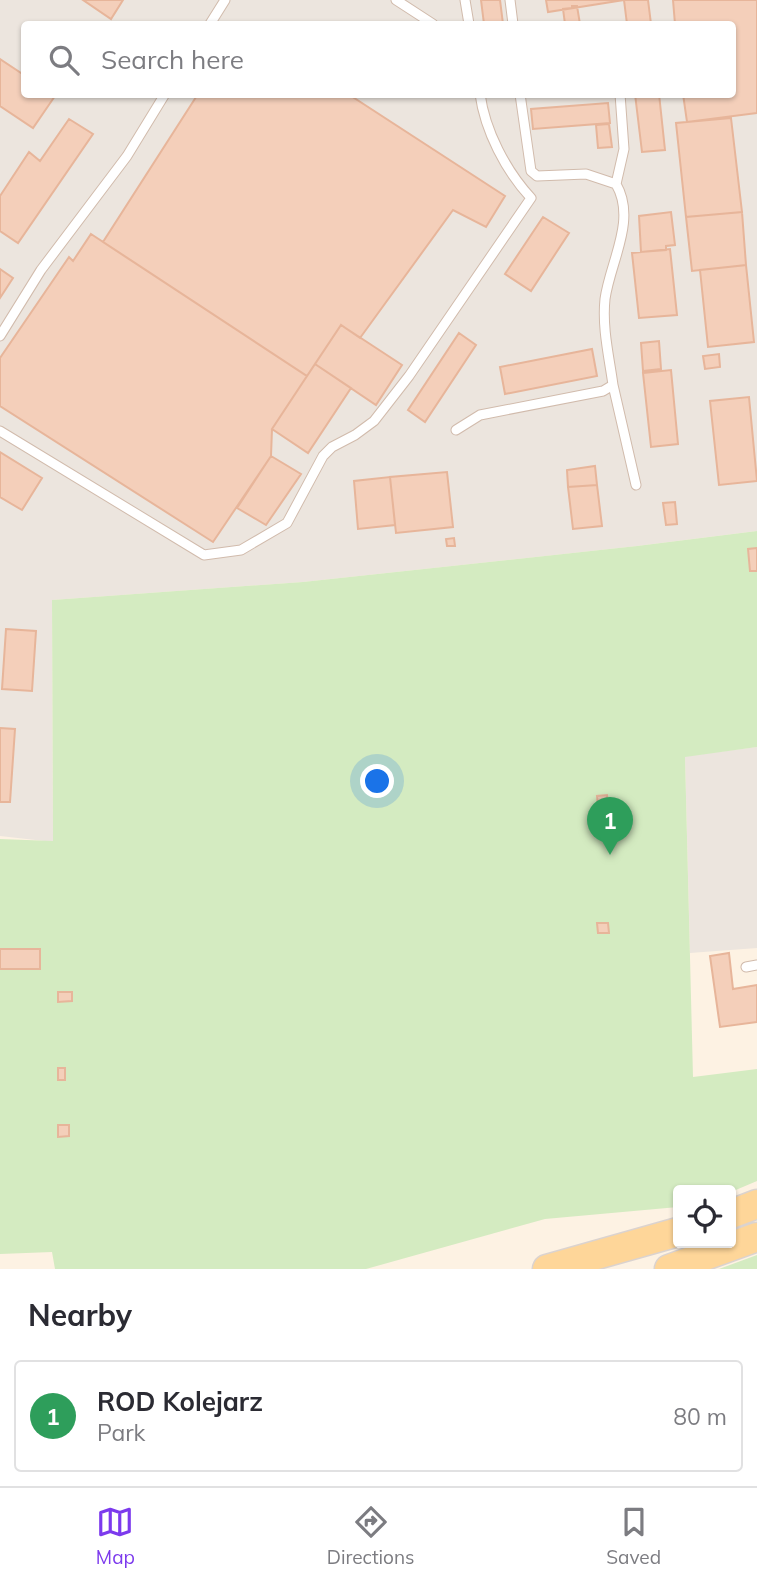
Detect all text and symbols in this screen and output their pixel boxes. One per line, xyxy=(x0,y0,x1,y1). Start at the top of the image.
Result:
search box xyxy=(21,21,736,98)
icon: search xyxy=(45,41,83,79)
text: Search here xyxy=(101,43,244,76)
your location xyxy=(360,764,394,798)
pin: 1 xyxy=(587,797,633,855)
map controls xyxy=(673,1185,736,1248)
button: locate xyxy=(673,1185,736,1248)
text: Nearby xyxy=(28,1296,132,1334)
text: ROD Kolejarz xyxy=(97,1385,263,1418)
text: 1 xyxy=(46,1402,60,1431)
text: 80 m xyxy=(673,1402,727,1431)
text: Park xyxy=(97,1418,145,1447)
tab: Map xyxy=(96,1503,135,1569)
tab: Directions xyxy=(327,1503,415,1569)
tab: Saved xyxy=(606,1503,661,1569)

